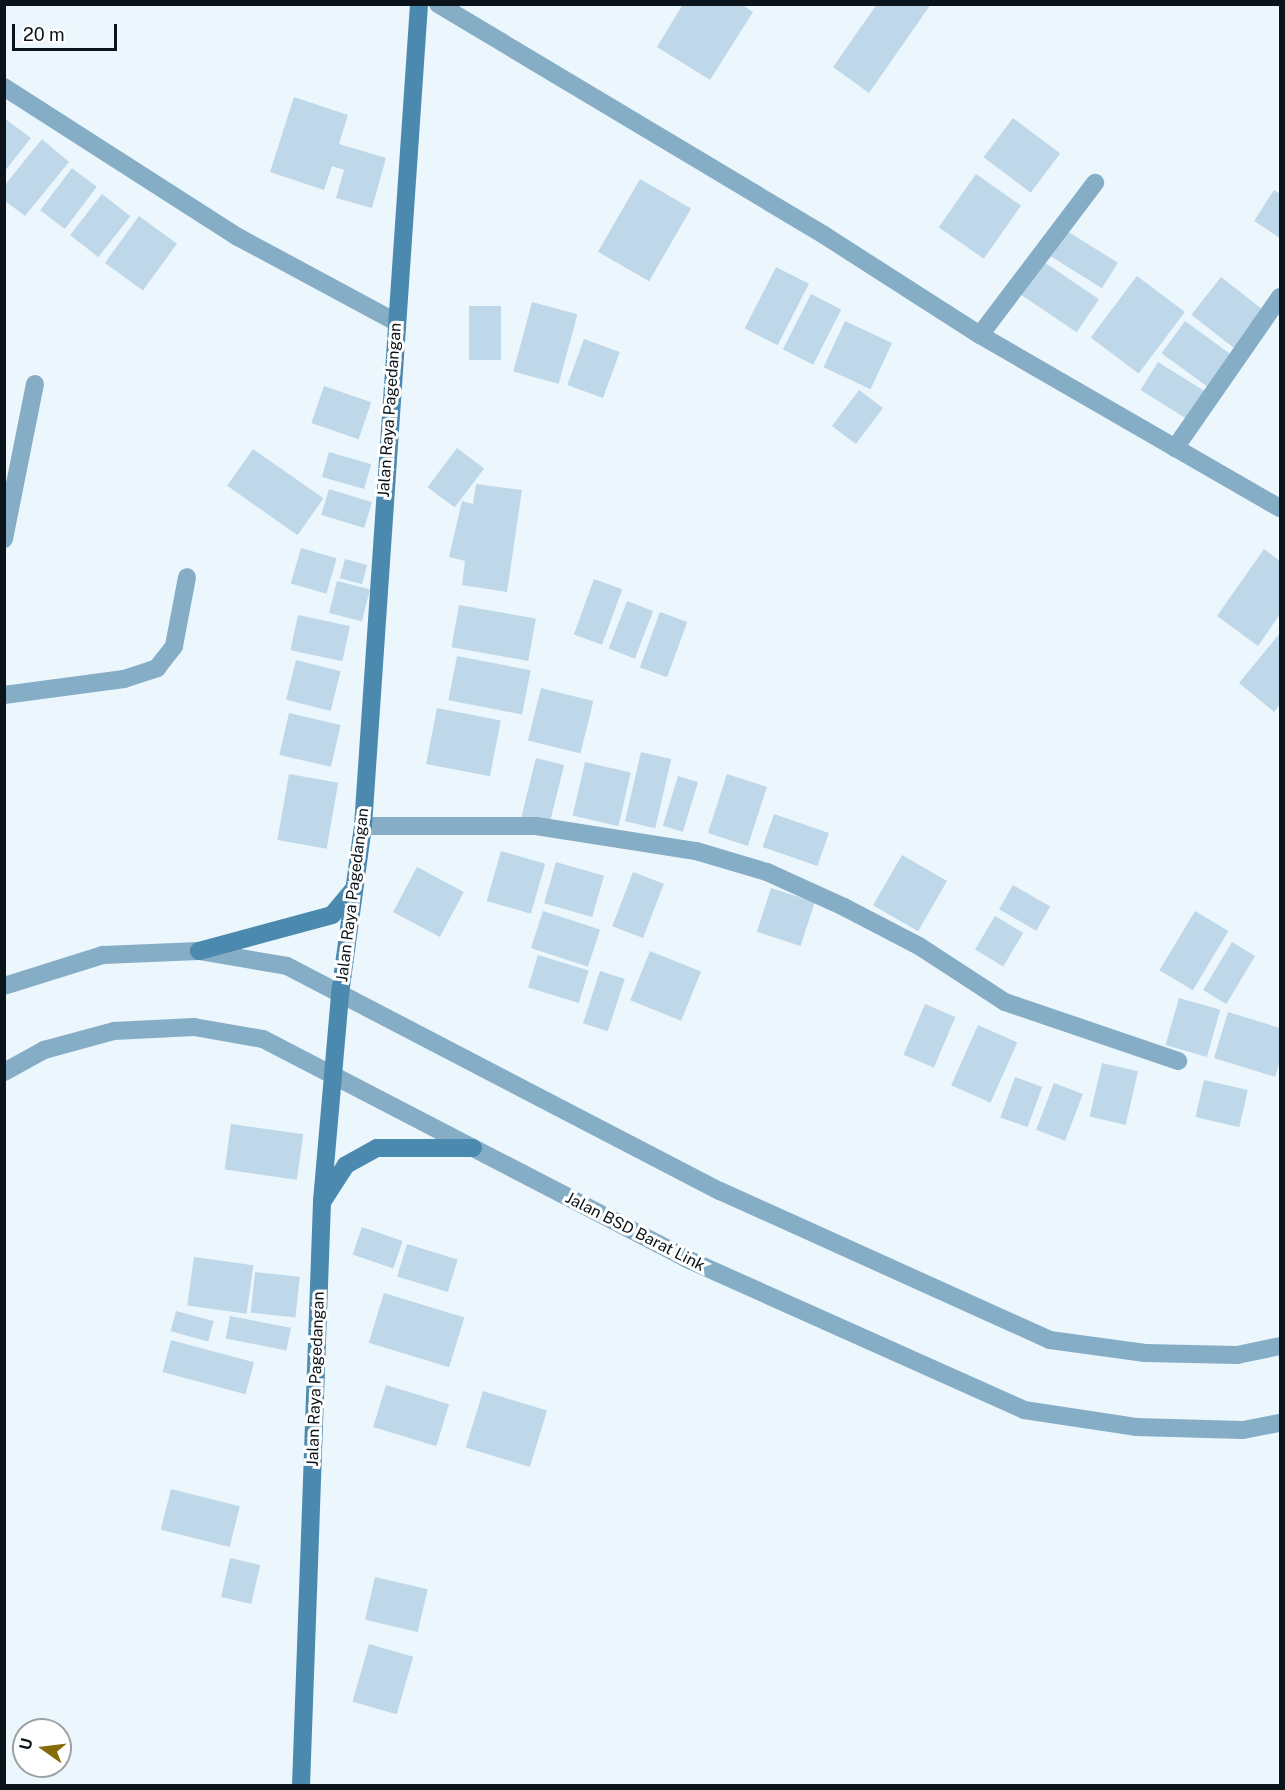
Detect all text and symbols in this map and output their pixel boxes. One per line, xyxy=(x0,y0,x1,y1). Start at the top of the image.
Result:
scale bar xyxy=(15,12,120,50)
text: 20 m xyxy=(23,24,65,45)
street label: Jalan Raya Pagedangan xyxy=(374,322,406,498)
street label: Jalan Raya Pagedangan xyxy=(333,807,373,983)
street label: Jalan BSD Barat Link xyxy=(562,1189,708,1275)
street label: Jalan Raya Pagedangan xyxy=(303,1291,329,1467)
north arrow xyxy=(12,1718,72,1778)
text: U xyxy=(15,1736,37,1752)

